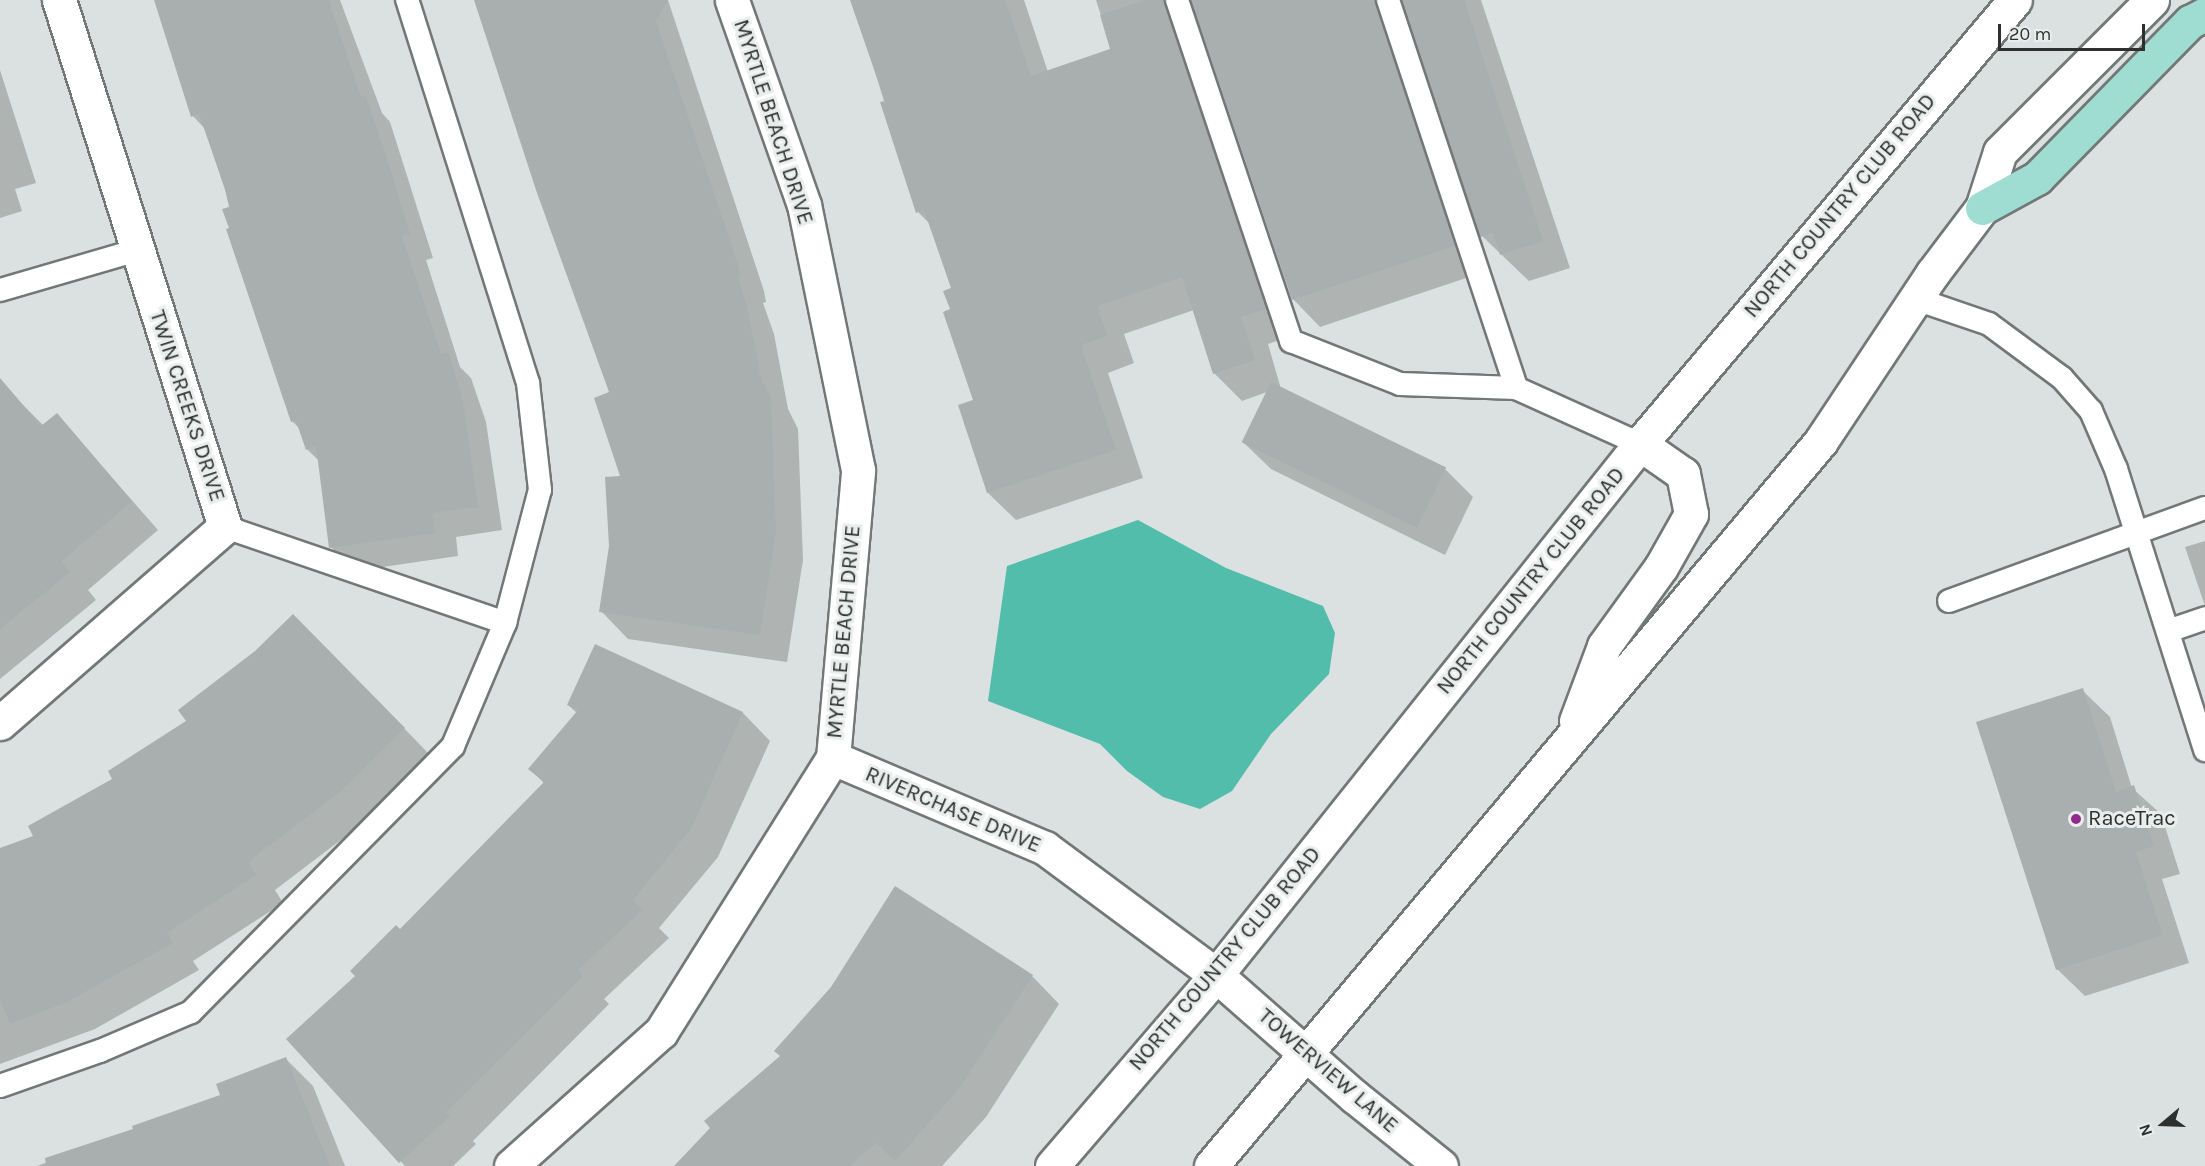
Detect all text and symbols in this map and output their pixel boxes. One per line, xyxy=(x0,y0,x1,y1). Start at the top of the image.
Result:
scale bar xyxy=(2001,12,2148,50)
street label: MYRTLE BEACH DRIVE xyxy=(727,16,819,228)
text: 20 m xyxy=(2009,23,2051,45)
street label: NORTH COUNTRY CLUB ROAD xyxy=(1738,89,1942,323)
street label: TWIN CREEKS DRIVE xyxy=(144,307,230,505)
street label: NORTH COUNTRY CLUB ROAD xyxy=(1431,462,1631,700)
street label: MYRTLE BEACH DRIVE xyxy=(822,524,866,740)
street label: RIVERCHASE DRIVE xyxy=(861,761,1045,859)
place label: RaceTrac xyxy=(2088,806,2176,832)
marker: RaceTrac xyxy=(2069,812,2083,826)
street label: NORTH COUNTRY CLUB ROAD xyxy=(1123,842,1327,1076)
street label: TOWERVIEW LANE xyxy=(1253,1003,1403,1139)
north arrow xyxy=(2133,1094,2193,1154)
text: N xyxy=(2135,1122,2156,1139)

